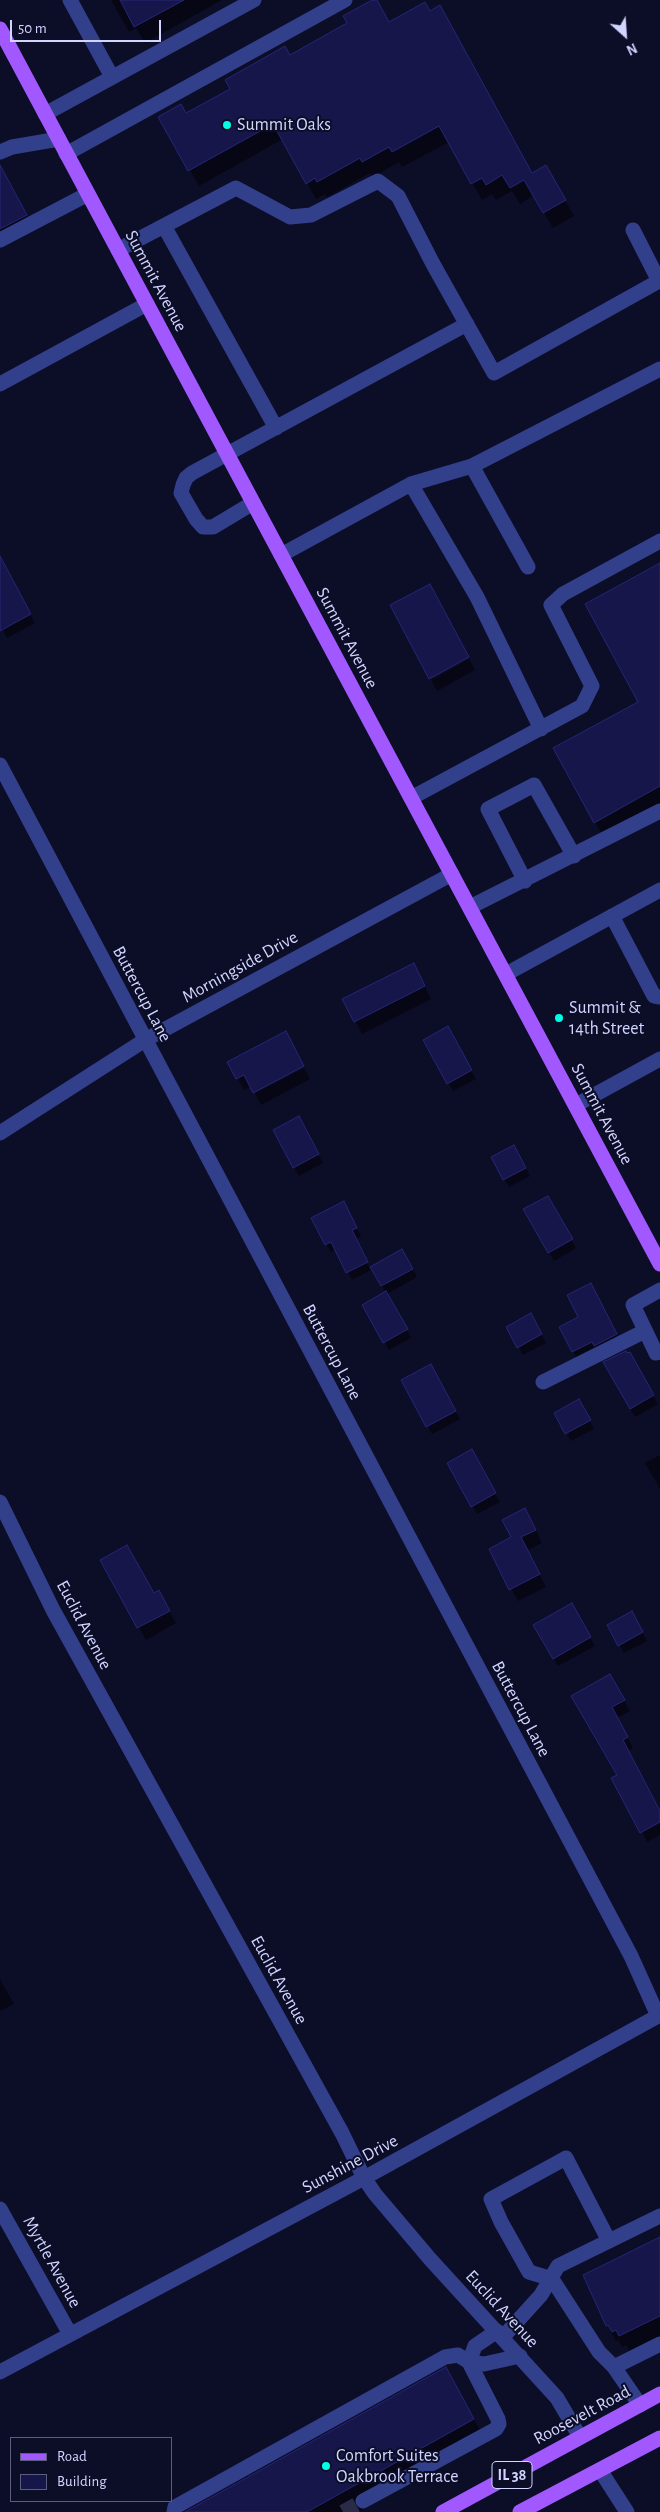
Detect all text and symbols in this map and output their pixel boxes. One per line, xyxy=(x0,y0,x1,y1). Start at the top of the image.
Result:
scale bar xyxy=(12,10,164,42)
north arrow xyxy=(600,10,650,60)
text: 50 m xyxy=(18,21,47,36)
text: N xyxy=(624,40,639,57)
place label: Summit Oaks xyxy=(237,114,331,136)
marker: Summit Oaks xyxy=(221,119,233,131)
street label: Summit Avenue xyxy=(120,227,192,335)
street label: Summit Avenue xyxy=(311,584,383,692)
street label: Morningside Drive xyxy=(178,926,302,1008)
street label: Buttercup Lane xyxy=(108,942,176,1046)
place label: Summit & 14th Street xyxy=(569,997,644,1040)
marker: Summit & 14th Street xyxy=(553,1012,565,1024)
street label: Summit Avenue xyxy=(566,1060,638,1168)
street label: Buttercup Lane xyxy=(298,1300,366,1404)
street label: Euclid Avenue xyxy=(51,1577,117,1673)
street label: Buttercup Lane xyxy=(487,1657,555,1761)
street label: Euclid Avenue xyxy=(246,1932,312,2028)
street label: Sunshine Drive xyxy=(299,2130,401,2198)
street label: Myrtle Avenue xyxy=(18,2212,86,2312)
street label: Euclid Avenue xyxy=(461,2266,543,2352)
street label: Roosevelt Road xyxy=(530,2380,634,2450)
legend xyxy=(10,2437,172,2502)
place label: Comfort Suites Oakbrook Terrace xyxy=(336,2445,459,2488)
text: Road xyxy=(57,2449,87,2464)
marker: Comfort Suites Oakbrook Terrace xyxy=(320,2460,332,2472)
road number: IL 38 xyxy=(492,2462,532,2488)
text: Building xyxy=(57,2474,107,2489)

